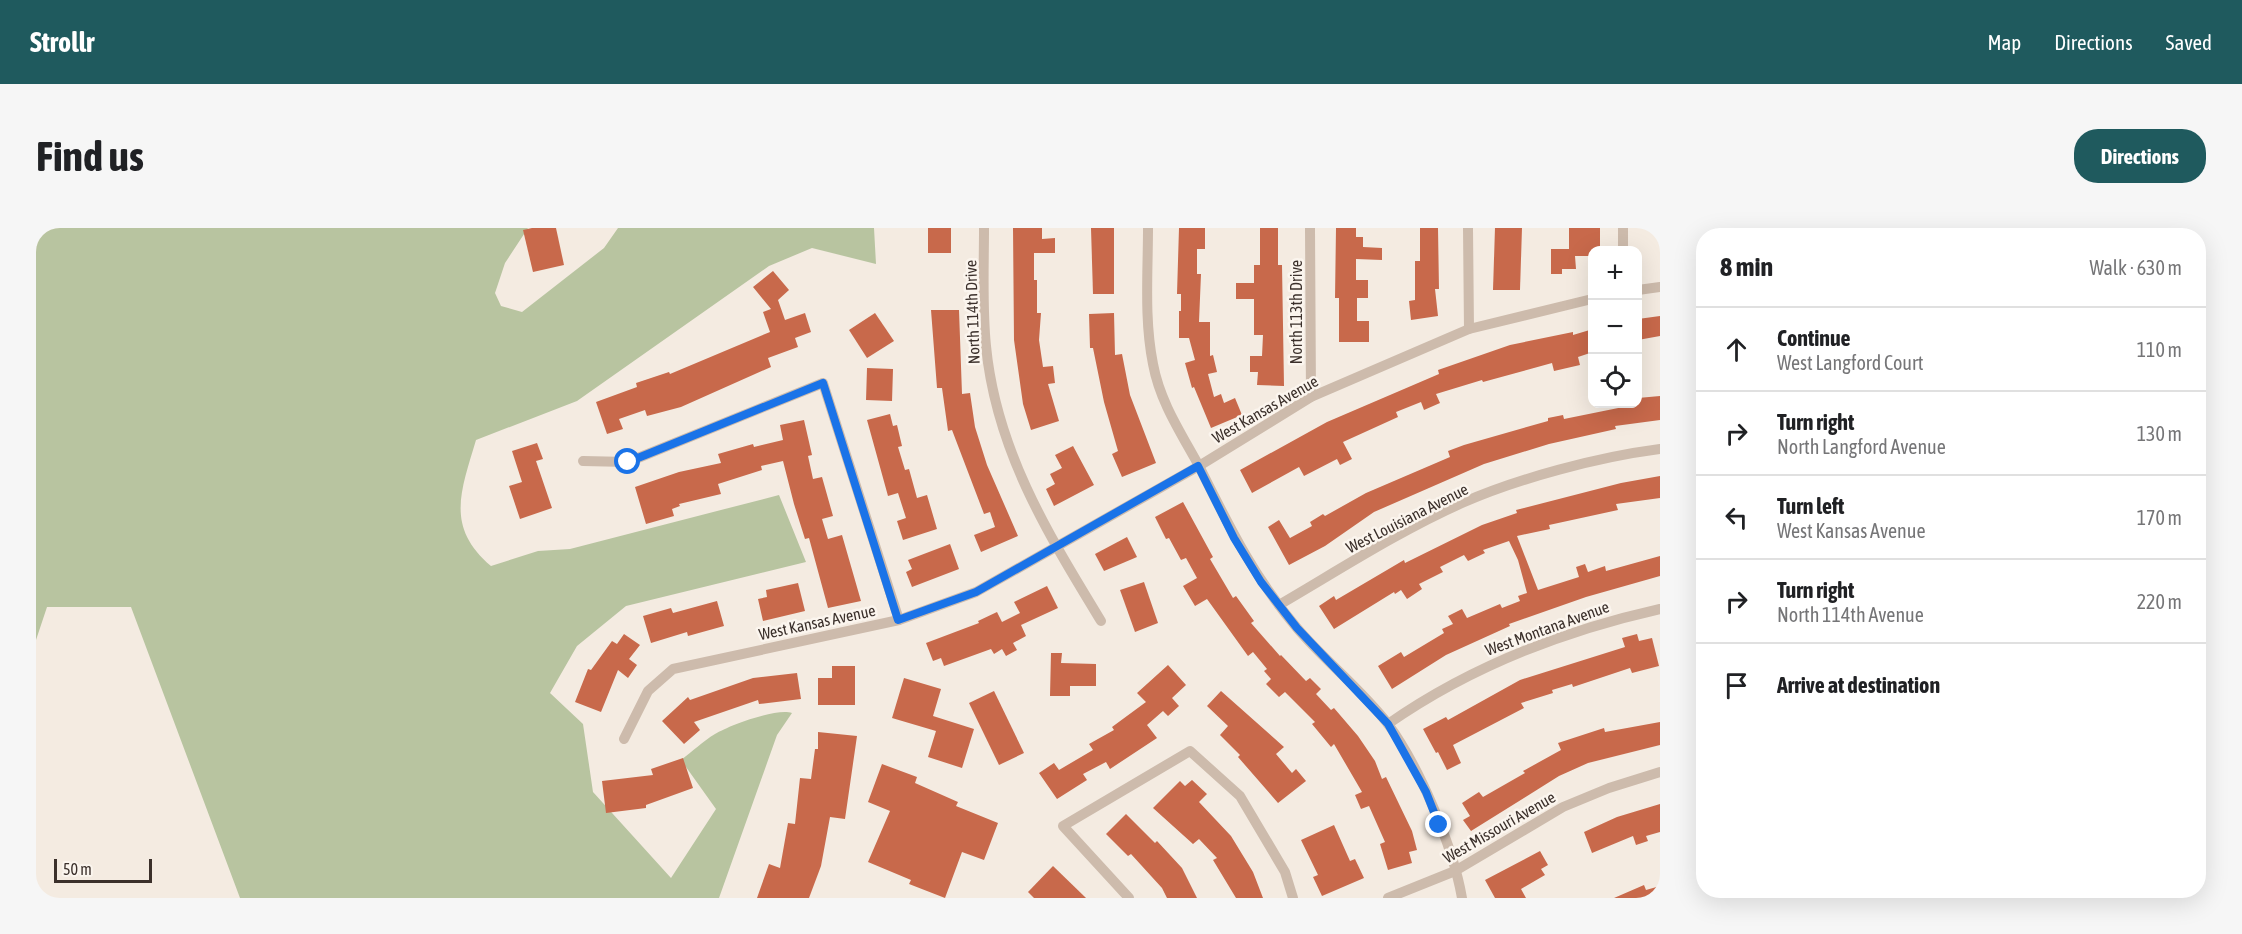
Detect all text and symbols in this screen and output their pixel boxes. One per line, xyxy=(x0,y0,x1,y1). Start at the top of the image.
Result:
text: Strollr xyxy=(30,26,94,58)
text: Map xyxy=(1987,30,2021,54)
text: Directions xyxy=(2054,30,2133,54)
text: Saved xyxy=(2166,30,2212,54)
button: Directions xyxy=(2074,129,2206,183)
text: Find us xyxy=(36,132,144,180)
map controls xyxy=(1588,246,1642,408)
button: + xyxy=(1588,246,1642,300)
text: 8 min xyxy=(1720,252,1773,282)
text: Walk · 630 m xyxy=(2090,256,2182,279)
street label: North 114th Drive xyxy=(961,260,983,364)
street label: North 113th Drive xyxy=(1287,260,1305,364)
button: − xyxy=(1588,300,1642,354)
text: Continue xyxy=(1777,325,1851,351)
icon: ahead xyxy=(1720,333,1753,366)
text: 110 m xyxy=(2137,338,2182,361)
text: West Langford Court xyxy=(1777,351,1923,374)
button: locate xyxy=(1588,354,1642,408)
street label: West Kansas Avenue xyxy=(1209,372,1321,446)
text: Turn right xyxy=(1777,409,1854,435)
icon: right xyxy=(1720,417,1753,450)
text: 130 m xyxy=(2137,422,2182,445)
text: North Langford Avenue xyxy=(1777,435,1946,458)
route start xyxy=(614,448,640,474)
street label: West Louisiana Avenue xyxy=(1343,479,1471,557)
text: Turn left xyxy=(1777,493,1844,519)
icon: left xyxy=(1720,501,1753,534)
text: 170 m xyxy=(2137,506,2182,529)
text: West Kansas Avenue xyxy=(1777,519,1925,542)
text: Turn right xyxy=(1777,577,1854,603)
icon: right xyxy=(1720,585,1753,618)
text: 220 m xyxy=(2137,590,2182,613)
street label: West Montana Avenue xyxy=(1483,597,1611,659)
street label: West Kansas Avenue xyxy=(757,601,877,643)
text: North 114th Avenue xyxy=(1777,603,1924,626)
icon: arrive xyxy=(1720,669,1753,702)
text: Arrive at destination xyxy=(1777,672,1940,698)
street label: West Missouri Avenue xyxy=(1440,788,1558,866)
route end xyxy=(1425,811,1451,837)
scale bar xyxy=(54,856,152,884)
text: 50 m xyxy=(63,860,92,878)

